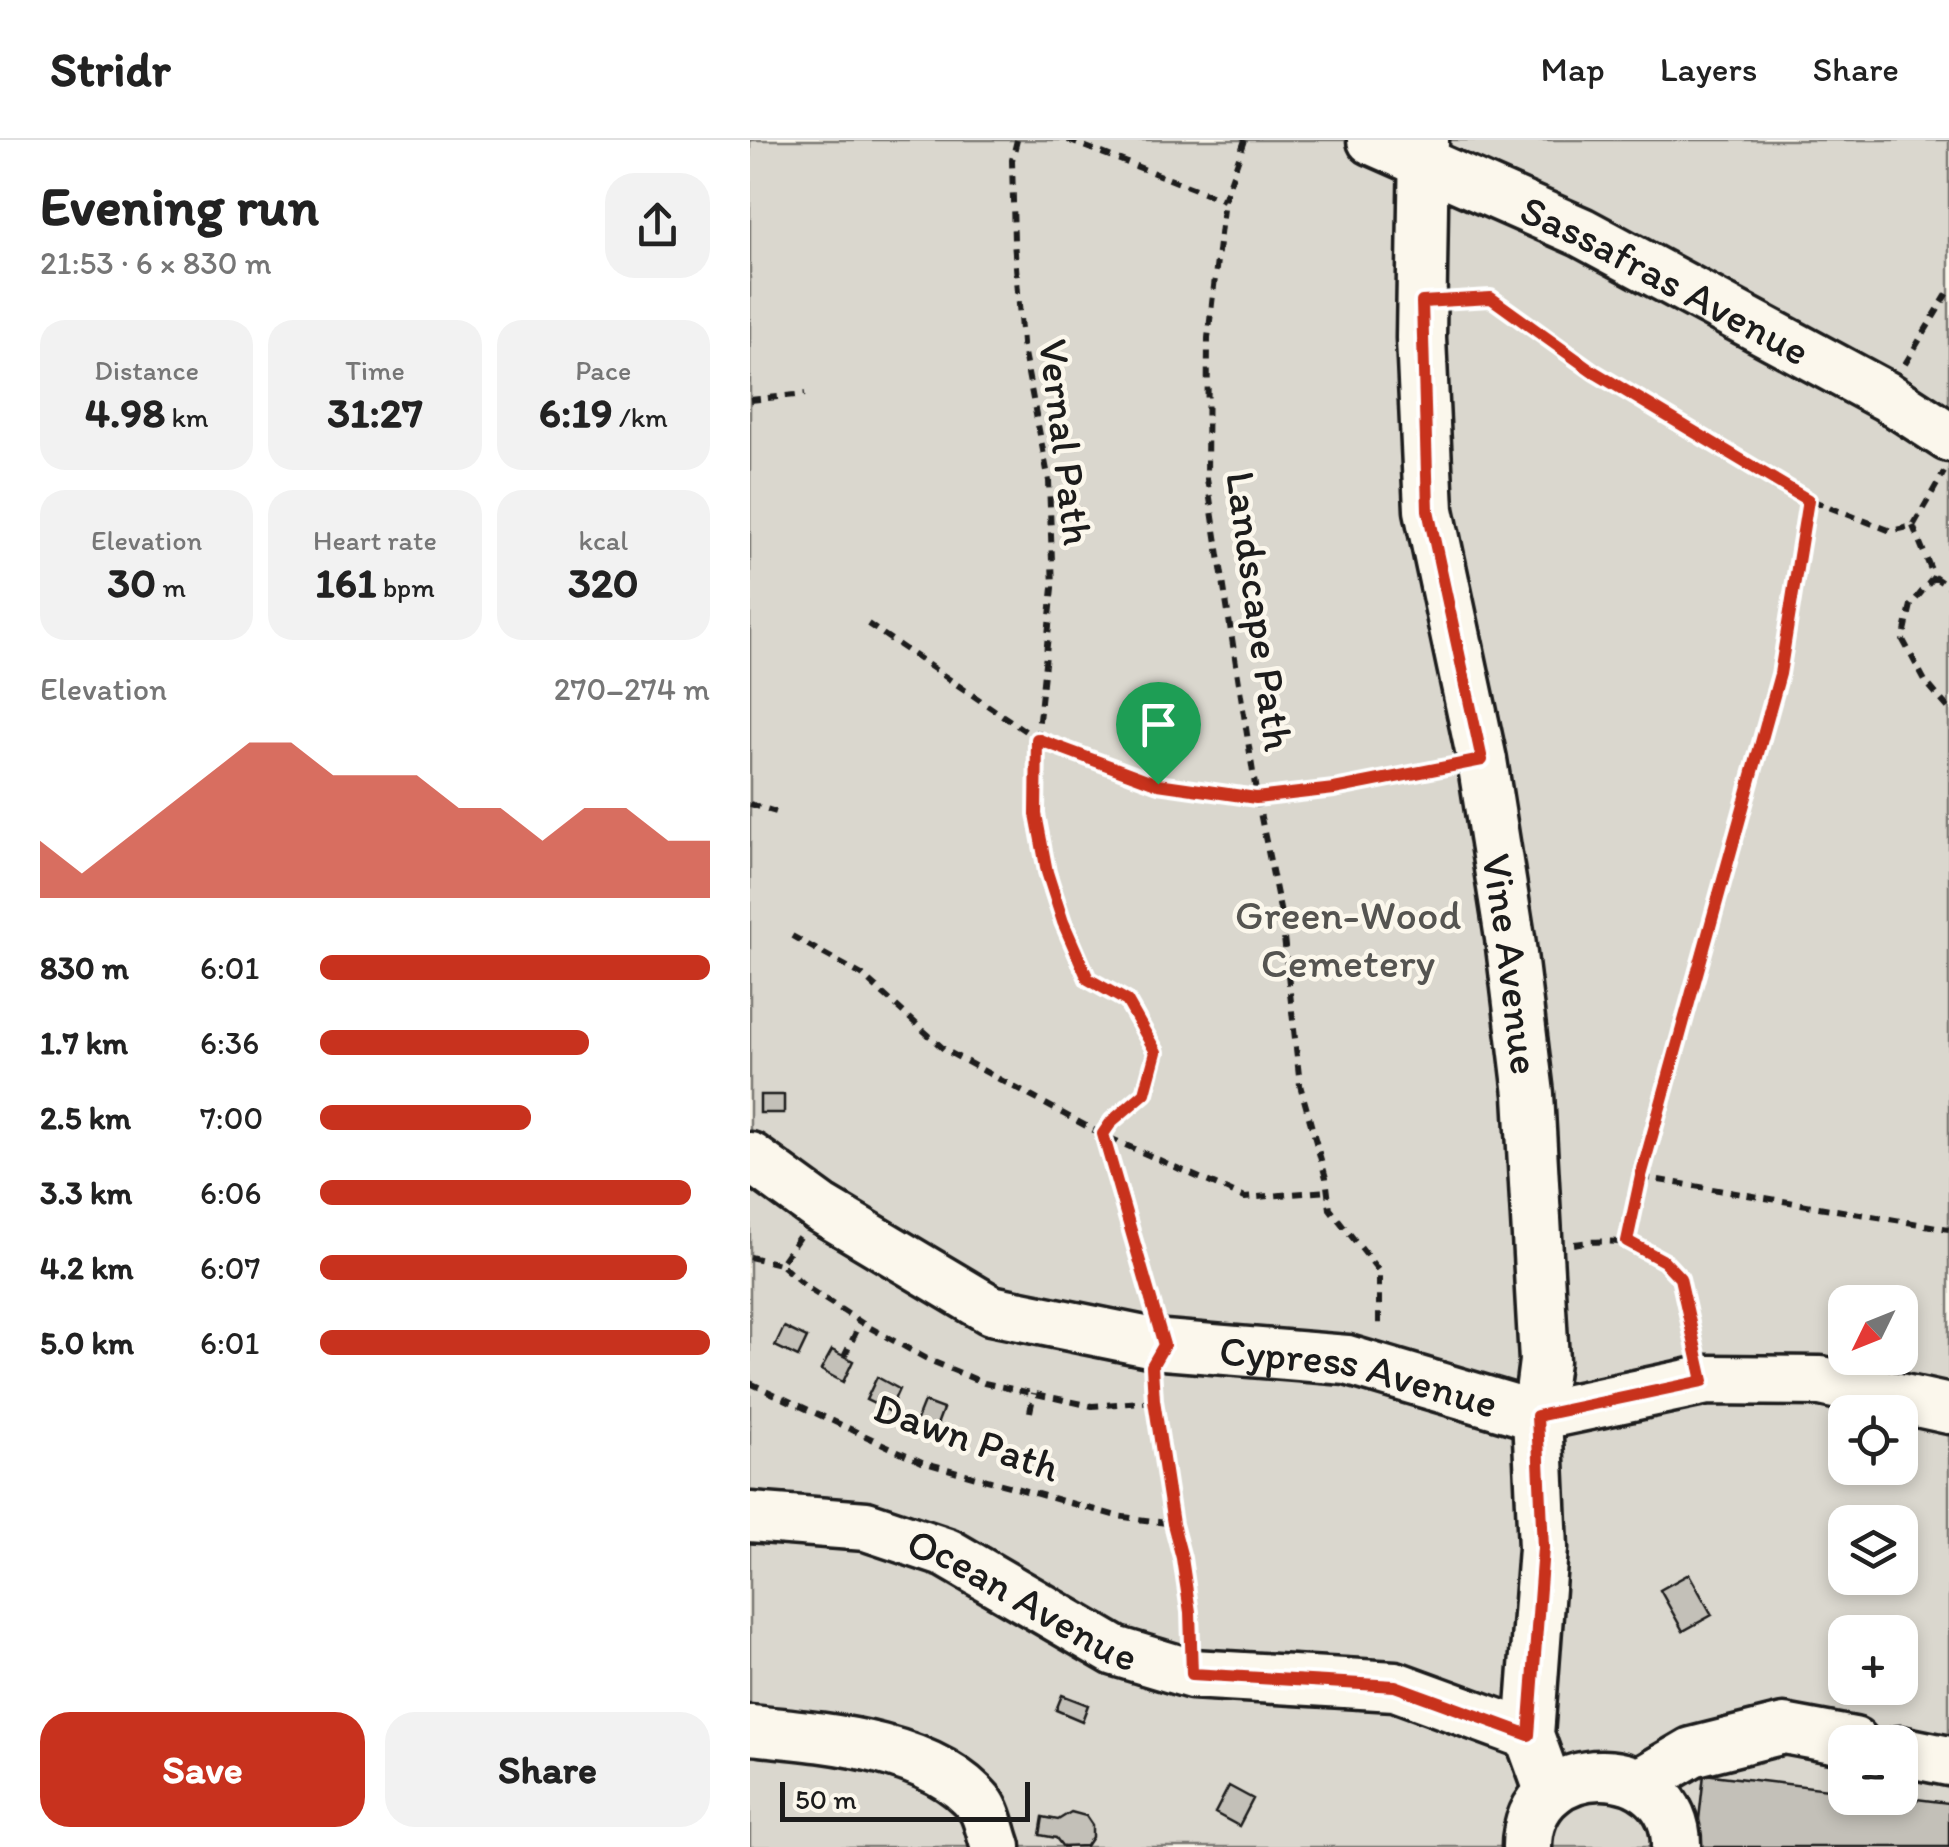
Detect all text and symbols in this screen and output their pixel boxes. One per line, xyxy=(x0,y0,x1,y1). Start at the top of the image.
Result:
text: Stridr xyxy=(50,40,171,98)
text: Map xyxy=(1541,48,1605,90)
text: Layers xyxy=(1660,48,1757,90)
text: Share xyxy=(1812,48,1899,90)
text: Evening run xyxy=(40,173,319,239)
button: share xyxy=(605,173,710,278)
street label: Sassafras Avenue xyxy=(1513,183,1819,376)
text: 21:53 · 6 × 830 m xyxy=(40,244,272,282)
street label: Vernal Path xyxy=(1028,336,1104,548)
text: Distance xyxy=(94,353,199,387)
text: Time xyxy=(345,353,405,387)
text: Pace xyxy=(575,353,631,387)
text: 4.98 xyxy=(85,387,165,438)
text: 31:27 xyxy=(327,387,423,438)
text: 6:19 xyxy=(539,387,613,438)
text: km xyxy=(165,400,209,434)
text: /km xyxy=(613,400,668,434)
street label: Landscape Path xyxy=(1215,468,1305,755)
text: Elevation xyxy=(91,523,202,557)
text: Heart rate xyxy=(313,523,437,557)
text: kcal xyxy=(578,523,628,557)
text: 30 xyxy=(107,557,156,608)
text: 161 xyxy=(315,557,376,608)
text: 320 xyxy=(568,557,639,608)
text: m xyxy=(156,570,186,604)
text: bpm xyxy=(376,570,435,604)
text: Elevation xyxy=(40,670,167,708)
text: 270–274 m xyxy=(554,670,710,708)
pin xyxy=(1116,682,1201,785)
icon: arrive xyxy=(1131,697,1186,752)
street label: Vine Avenue xyxy=(1472,850,1552,1077)
park label: Green-Wood Cemetery xyxy=(1235,889,1461,988)
text: 830 m xyxy=(40,949,129,987)
text: 6:01 xyxy=(200,949,259,987)
text: 1.7 km xyxy=(40,1024,128,1062)
text: 6:36 xyxy=(200,1024,259,1062)
text: 2.5 km xyxy=(40,1099,131,1137)
text: 7:00 xyxy=(200,1099,263,1137)
text: 3.3 km xyxy=(40,1174,132,1212)
text: 6:06 xyxy=(200,1174,261,1212)
text: 4.2 km xyxy=(40,1249,133,1287)
text: 6:07 xyxy=(200,1249,260,1287)
north arrow xyxy=(1828,1285,1918,1375)
map controls xyxy=(1828,1285,1918,1815)
text: 5.0 km xyxy=(40,1324,134,1362)
text: 6:01 xyxy=(200,1324,259,1362)
street label: Cypress Avenue xyxy=(1218,1324,1504,1429)
street label: Dawn Path xyxy=(867,1381,1067,1493)
button: locate xyxy=(1828,1395,1918,1485)
button: layers xyxy=(1828,1505,1918,1595)
street label: Ocean Avenue xyxy=(901,1516,1143,1682)
button: + xyxy=(1828,1615,1918,1705)
button: Save xyxy=(40,1712,365,1827)
button: Share xyxy=(385,1712,710,1827)
button: − xyxy=(1828,1725,1918,1815)
scale bar xyxy=(780,1777,1030,1822)
text: 50 m xyxy=(795,1782,857,1816)

